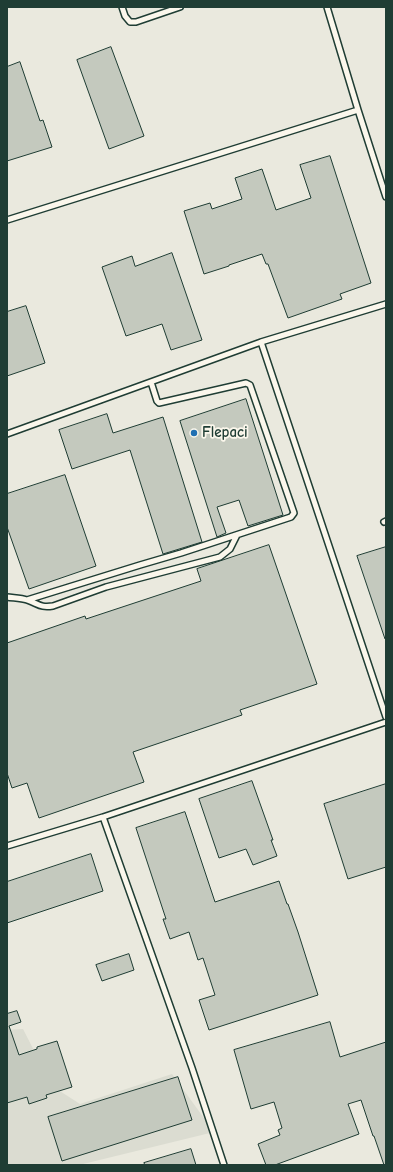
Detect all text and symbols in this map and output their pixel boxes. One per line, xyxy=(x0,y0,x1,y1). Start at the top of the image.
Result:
place label: Flepaci xyxy=(202,424,248,442)
marker: Flepaci xyxy=(189,428,199,438)

